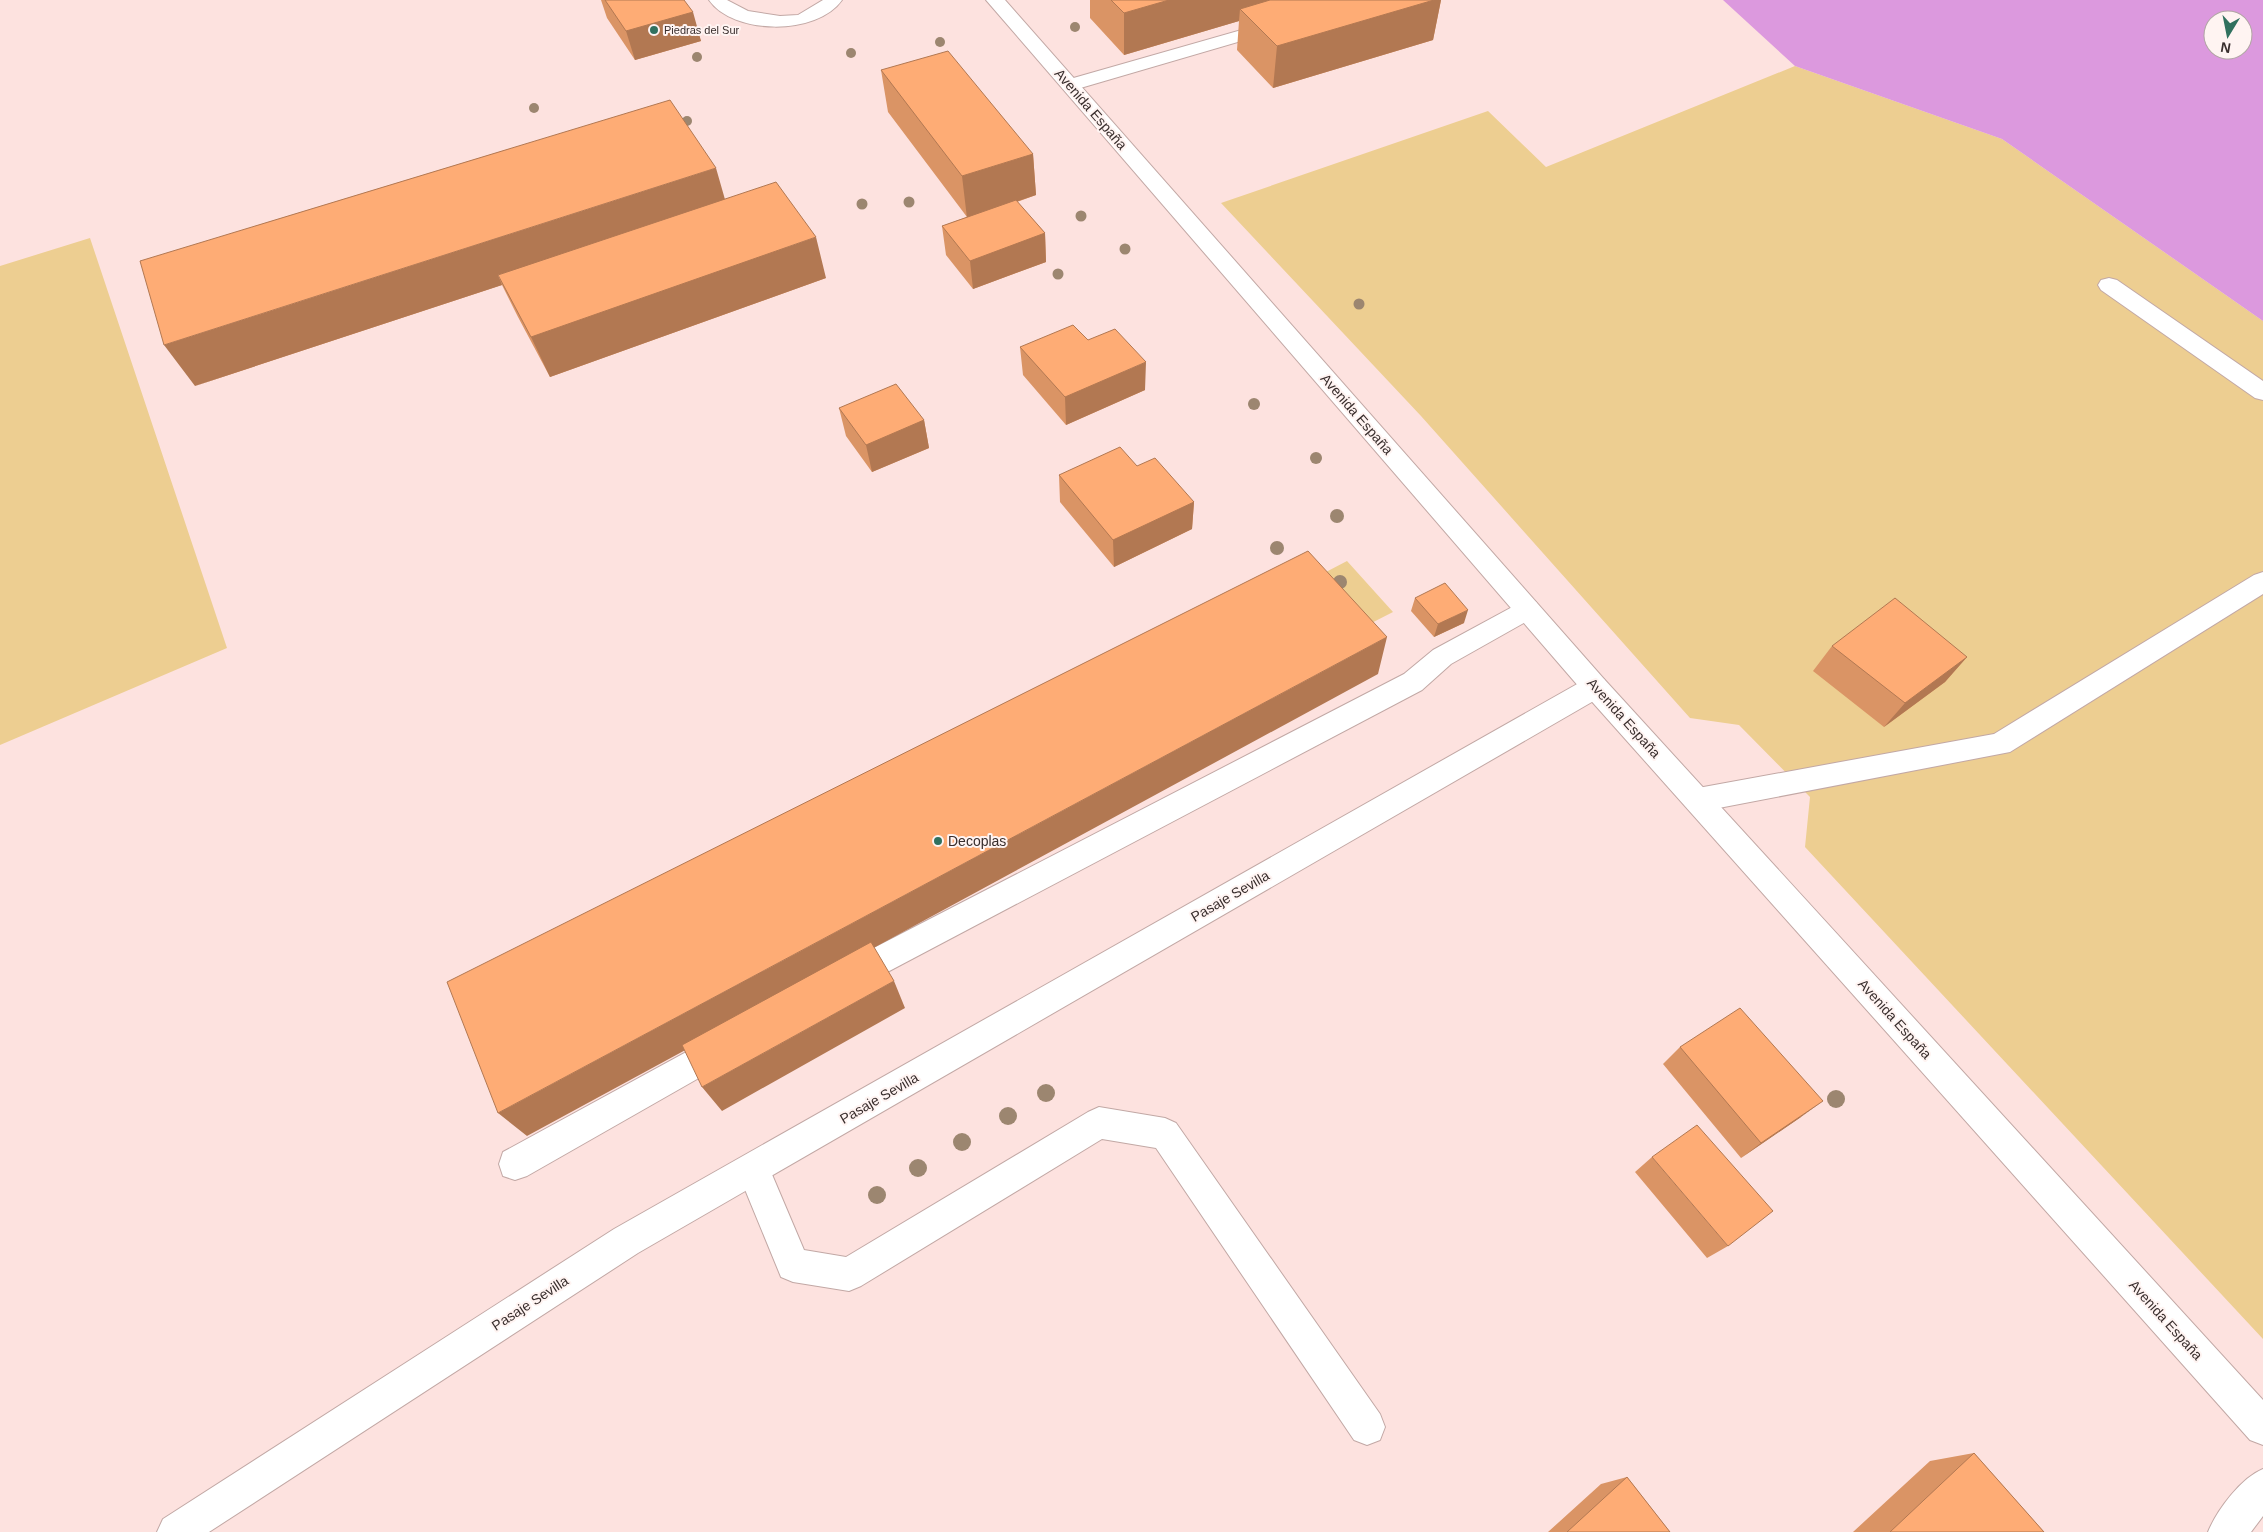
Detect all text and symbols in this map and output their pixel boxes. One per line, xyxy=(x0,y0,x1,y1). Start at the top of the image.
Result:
north arrow xyxy=(2203,10,2253,60)
marker: Piedras del Sur xyxy=(648,24,660,36)
place label: Piedras del Sur xyxy=(664,24,740,36)
text: N xyxy=(2219,39,2232,57)
street label: Avenida España xyxy=(1052,65,1131,153)
street label: Avenida España xyxy=(1318,370,1397,458)
street label: Avenida España xyxy=(1584,675,1664,761)
place label: Decoplas xyxy=(948,833,1006,849)
marker: Decoplas xyxy=(932,835,944,847)
street label: Pasaje Sevilla xyxy=(1188,867,1272,925)
street label: Avenida España xyxy=(1855,976,1935,1062)
street label: Pasaje Sevilla xyxy=(837,1069,921,1127)
street label: Pasaje Sevilla xyxy=(489,1272,571,1334)
street label: Avenida España xyxy=(2126,1277,2206,1363)

